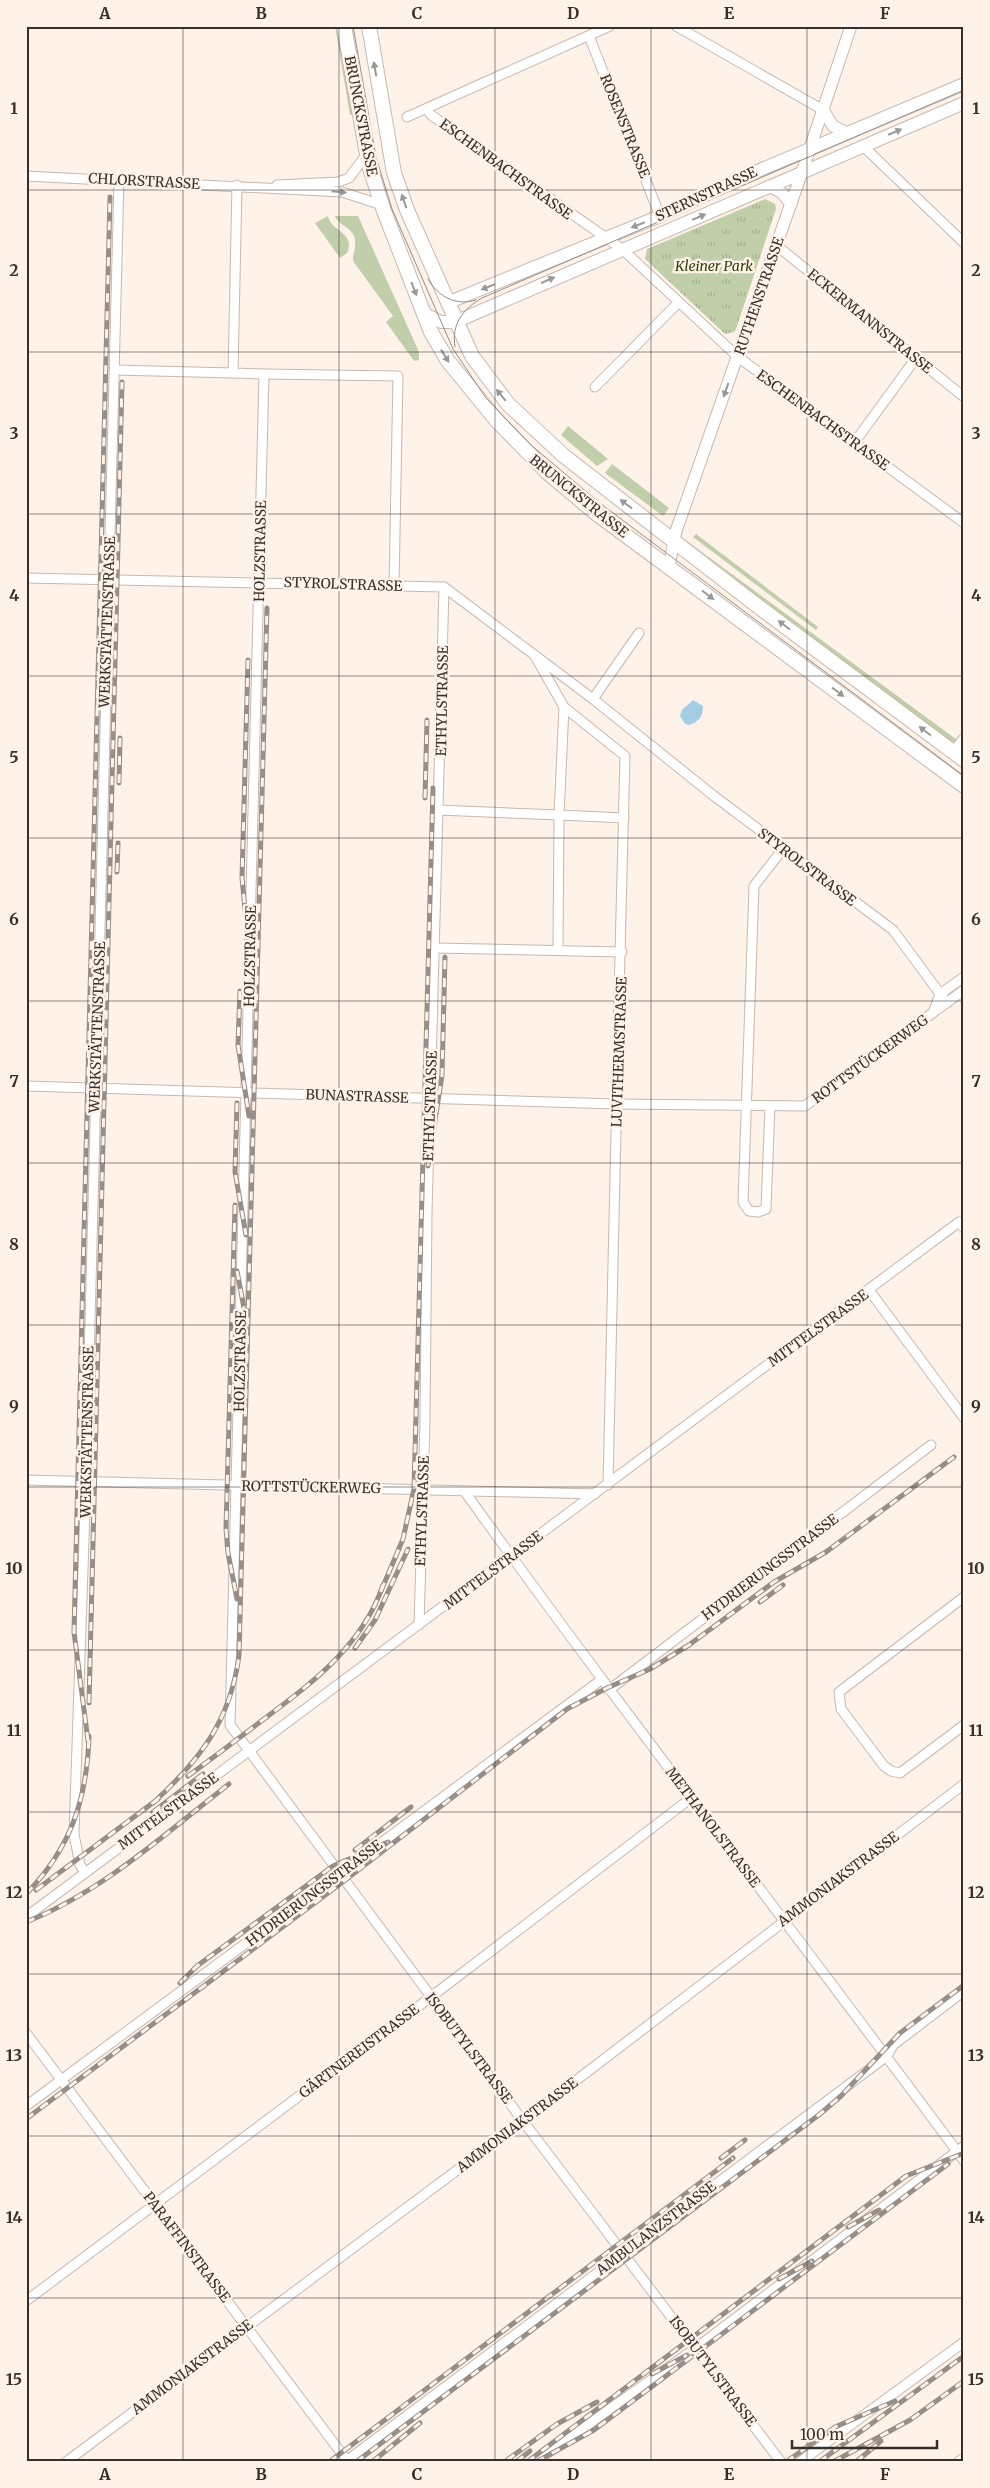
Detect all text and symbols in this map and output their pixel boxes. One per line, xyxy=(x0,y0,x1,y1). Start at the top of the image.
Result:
text: A xyxy=(98,3,111,23)
text: B xyxy=(255,3,267,23)
text: C xyxy=(412,3,422,23)
text: D xyxy=(567,3,579,23)
text: E xyxy=(724,3,735,23)
text: F xyxy=(880,3,890,23)
street label: BRUNCKSTRASSE xyxy=(341,54,382,178)
one-way arrow xyxy=(371,60,379,76)
street label: ROSENSTRASSE xyxy=(596,71,654,181)
text: 1 xyxy=(10,98,18,118)
text: 1 xyxy=(972,98,980,118)
street label: ESCHENBACHSTRASSE xyxy=(436,115,576,223)
one-way arrow xyxy=(888,128,902,136)
street label: STERNSTRASSE xyxy=(652,162,760,225)
street label: CHLORSTRASSE xyxy=(88,169,200,193)
one-way arrow xyxy=(332,189,348,197)
one-way arrow xyxy=(400,193,407,208)
one-way arrow xyxy=(692,212,706,220)
one-way arrow xyxy=(630,221,645,229)
street label: RUTHENSTRASSE xyxy=(730,234,788,357)
park label: Kleiner Park xyxy=(674,257,753,275)
text: 2 xyxy=(9,260,19,280)
text: 2 xyxy=(971,260,981,280)
street label: ECKERMANNSTRASSE xyxy=(804,265,936,377)
one-way arrow xyxy=(541,276,555,284)
one-way arrow xyxy=(410,282,418,297)
one-way arrow xyxy=(480,283,495,291)
one-way arrow xyxy=(441,350,450,363)
street label: ESCHENBACHSTRASSE xyxy=(753,366,893,474)
one-way arrow xyxy=(722,383,729,398)
one-way arrow xyxy=(495,388,506,401)
text: 3 xyxy=(9,423,19,443)
text: 3 xyxy=(971,423,981,443)
street label: BRUNCKSTRASSE xyxy=(526,451,632,541)
one-way arrow xyxy=(619,499,632,509)
street label: HOLZSTRASSE xyxy=(250,500,270,602)
street label: WERKSTÄTTENSTRASSE xyxy=(95,536,119,709)
street label: STYROLSTRASSE xyxy=(283,573,403,595)
text: 4 xyxy=(9,585,19,605)
text: 4 xyxy=(971,585,981,605)
one-way arrow xyxy=(701,590,715,600)
one-way arrow xyxy=(778,620,791,631)
street label: ETHYLSTRASSE xyxy=(432,645,452,757)
one-way arrow xyxy=(831,687,845,697)
one-way arrow xyxy=(918,726,932,736)
text: 5 xyxy=(9,747,19,767)
text: 5 xyxy=(971,747,981,767)
street label: STYROLSTRASSE xyxy=(754,824,860,910)
street label: HOLZSTRASSE xyxy=(240,905,260,1007)
text: 6 xyxy=(9,909,19,929)
text: 6 xyxy=(971,909,981,929)
street label: WERKSTÄTTENSTRASSE xyxy=(85,941,109,1114)
street label: LUVITHERMSTRASSE xyxy=(607,976,631,1128)
street label: ROTTSTÜCKERWEG xyxy=(808,1011,932,1107)
street label: ETHYLSTRASSE xyxy=(419,1050,441,1162)
text: 7 xyxy=(9,1071,19,1091)
text: 7 xyxy=(971,1071,981,1091)
street label: BUNASTRASSE xyxy=(305,1085,409,1107)
text: 8 xyxy=(9,1234,19,1254)
text: 8 xyxy=(971,1234,981,1254)
street label: MITTELSTRASSE xyxy=(764,1285,872,1371)
street label: HOLZSTRASSE xyxy=(230,1310,250,1412)
street label: WERKSTÄTTENSTRASSE xyxy=(76,1346,98,1519)
text: 9 xyxy=(9,1396,19,1416)
text: 9 xyxy=(971,1396,981,1416)
street label: ETHYLSTRASSE xyxy=(411,1455,433,1567)
street label: ROTTSTÜCKERWEG xyxy=(241,1477,381,1497)
street label: HYDRIERUNGSSTRASSE xyxy=(698,1510,842,1624)
street label: MITTELSTRASSE xyxy=(440,1527,546,1613)
text: 10 xyxy=(5,1558,23,1578)
text: 10 xyxy=(967,1558,985,1578)
text: 11 xyxy=(7,1720,22,1740)
text: 11 xyxy=(969,1720,984,1740)
street label: METHANOLSTRASSE xyxy=(662,1763,764,1891)
street label: MITTELSTRASSE xyxy=(114,1768,222,1854)
street label: AMMONIAKSTRASSE xyxy=(773,1827,902,1931)
street label: HYDRIERUNGSSTRASSE xyxy=(242,1836,386,1950)
text: 12 xyxy=(6,1882,22,1902)
text: 12 xyxy=(968,1882,984,1902)
street label: ISOBUTYLSTRASSE xyxy=(421,1989,517,2107)
street label: GÄRTNEREISTRASSE xyxy=(295,2000,423,2102)
text: 13 xyxy=(6,2045,22,2065)
text: 13 xyxy=(968,2045,984,2065)
street label: AMMONIAKSTRASSE xyxy=(452,2073,581,2177)
street label: AMBULANZSTRASSE xyxy=(592,2177,720,2280)
street label: PARAFFINSTRASSE xyxy=(140,2188,235,2306)
text: 14 xyxy=(6,2207,22,2227)
text: 14 xyxy=(968,2207,984,2227)
street label: ISOBUTYLSTRASSE xyxy=(665,2312,761,2430)
street label: AMMONIAKSTRASSE xyxy=(127,2315,256,2419)
text: 15 xyxy=(6,2369,22,2389)
text: 15 xyxy=(968,2369,984,2389)
scale bar xyxy=(792,2418,938,2450)
text: 100 m xyxy=(800,2425,844,2444)
text: A xyxy=(98,2464,111,2484)
text: B xyxy=(255,2464,267,2484)
text: C xyxy=(412,2464,422,2484)
text: D xyxy=(567,2464,579,2484)
text: E xyxy=(724,2464,735,2484)
text: F xyxy=(880,2464,890,2484)

